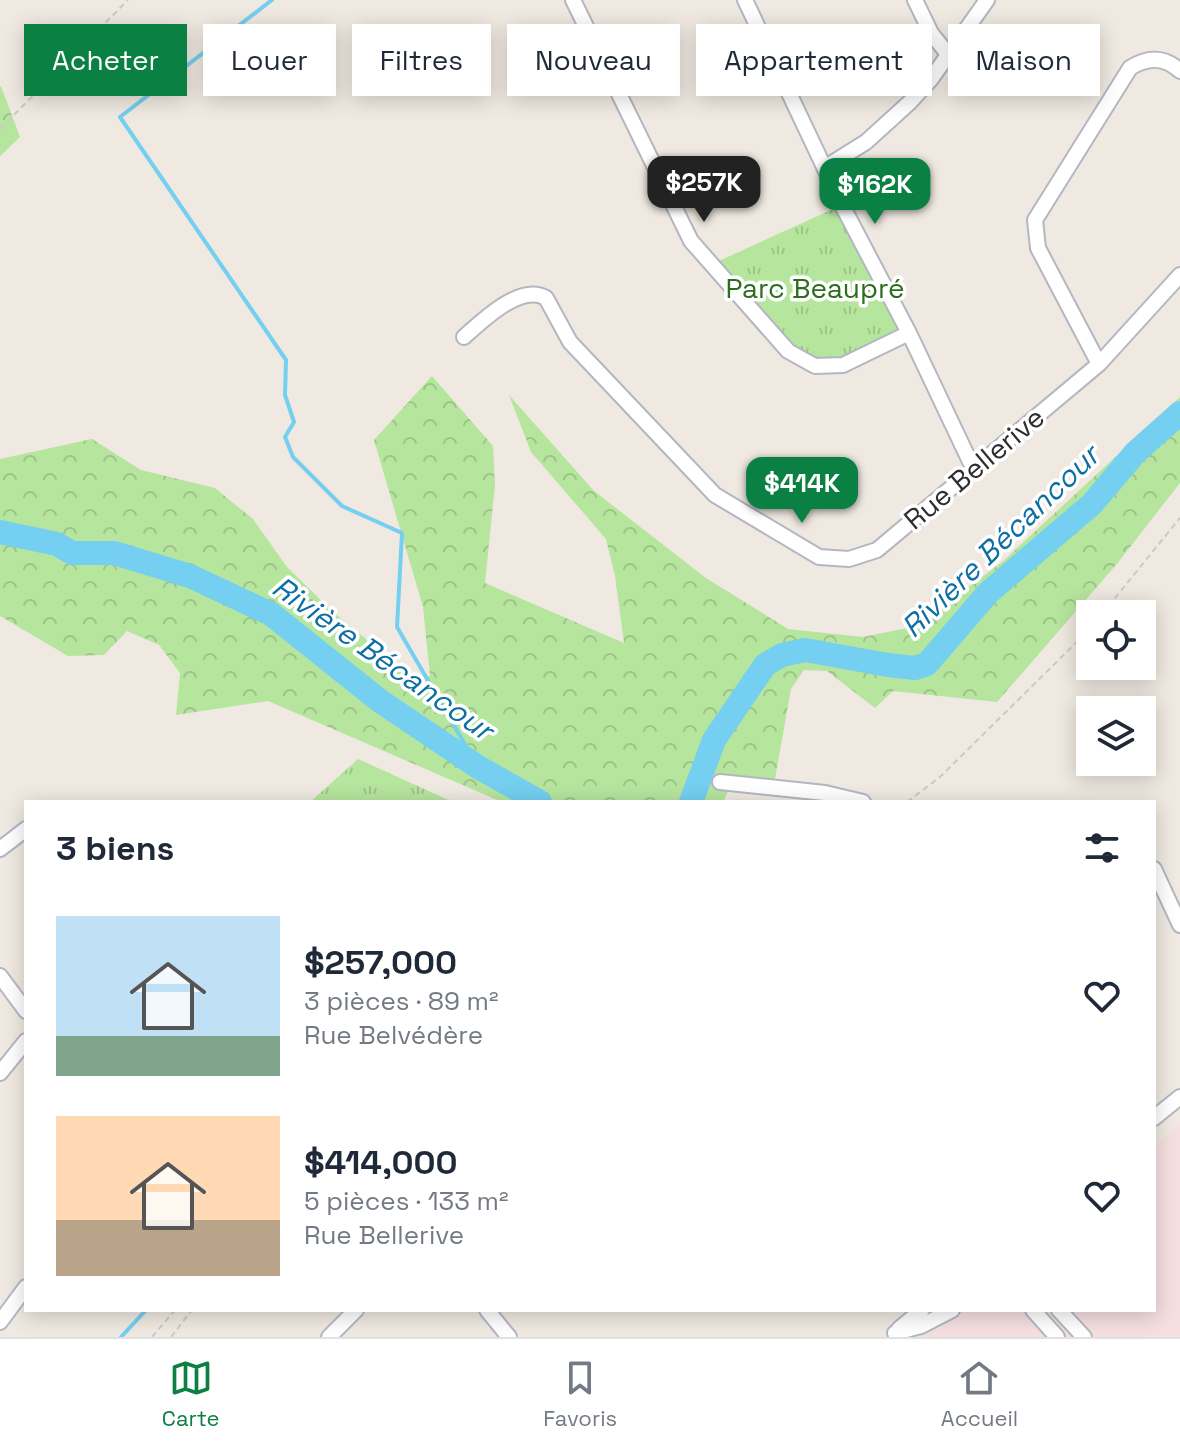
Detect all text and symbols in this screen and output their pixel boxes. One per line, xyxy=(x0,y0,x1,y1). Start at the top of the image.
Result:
chip: Acheter xyxy=(24,24,187,96)
chip: Louer xyxy=(203,24,336,96)
chip: Filtres xyxy=(352,24,491,96)
chip: Nouveau xyxy=(507,24,680,96)
chip: Appartement xyxy=(696,24,932,96)
chip: Maison xyxy=(948,24,1100,96)
pin: $257K xyxy=(648,156,760,224)
pin: $162K xyxy=(819,158,931,226)
text: $257K xyxy=(665,165,743,199)
text: $162K xyxy=(837,167,913,201)
park label: Parc Beaupré xyxy=(725,270,905,306)
street label: Rue Bellerive xyxy=(896,399,1052,537)
water label: Rivière Bécancour xyxy=(893,434,1109,646)
pin: $414K xyxy=(746,457,858,525)
text: $414K xyxy=(764,466,840,500)
water label: Rivière Bécancour xyxy=(265,567,503,750)
map controls xyxy=(1076,600,1156,776)
button: locate xyxy=(1076,600,1156,680)
button: layers xyxy=(1076,696,1156,776)
icon: filters xyxy=(1080,826,1124,870)
text: 3 biens xyxy=(56,827,174,870)
text: $257,000 xyxy=(304,941,457,984)
icon: home xyxy=(120,948,216,1044)
icon: heart xyxy=(1080,974,1124,1018)
text: 3 pièces · 89 m² xyxy=(304,984,498,1018)
text: Rue Belvédère xyxy=(304,1018,483,1052)
text: $414,000 xyxy=(304,1141,458,1184)
icon: home xyxy=(120,1148,216,1244)
icon: heart xyxy=(1080,1174,1124,1218)
text: 5 pièces · 133 m² xyxy=(304,1184,508,1218)
text: Rue Bellerive xyxy=(304,1218,464,1252)
tab: Carte xyxy=(162,1356,220,1432)
tab: Favoris xyxy=(543,1356,617,1432)
tab: Accueil xyxy=(941,1356,1018,1432)

